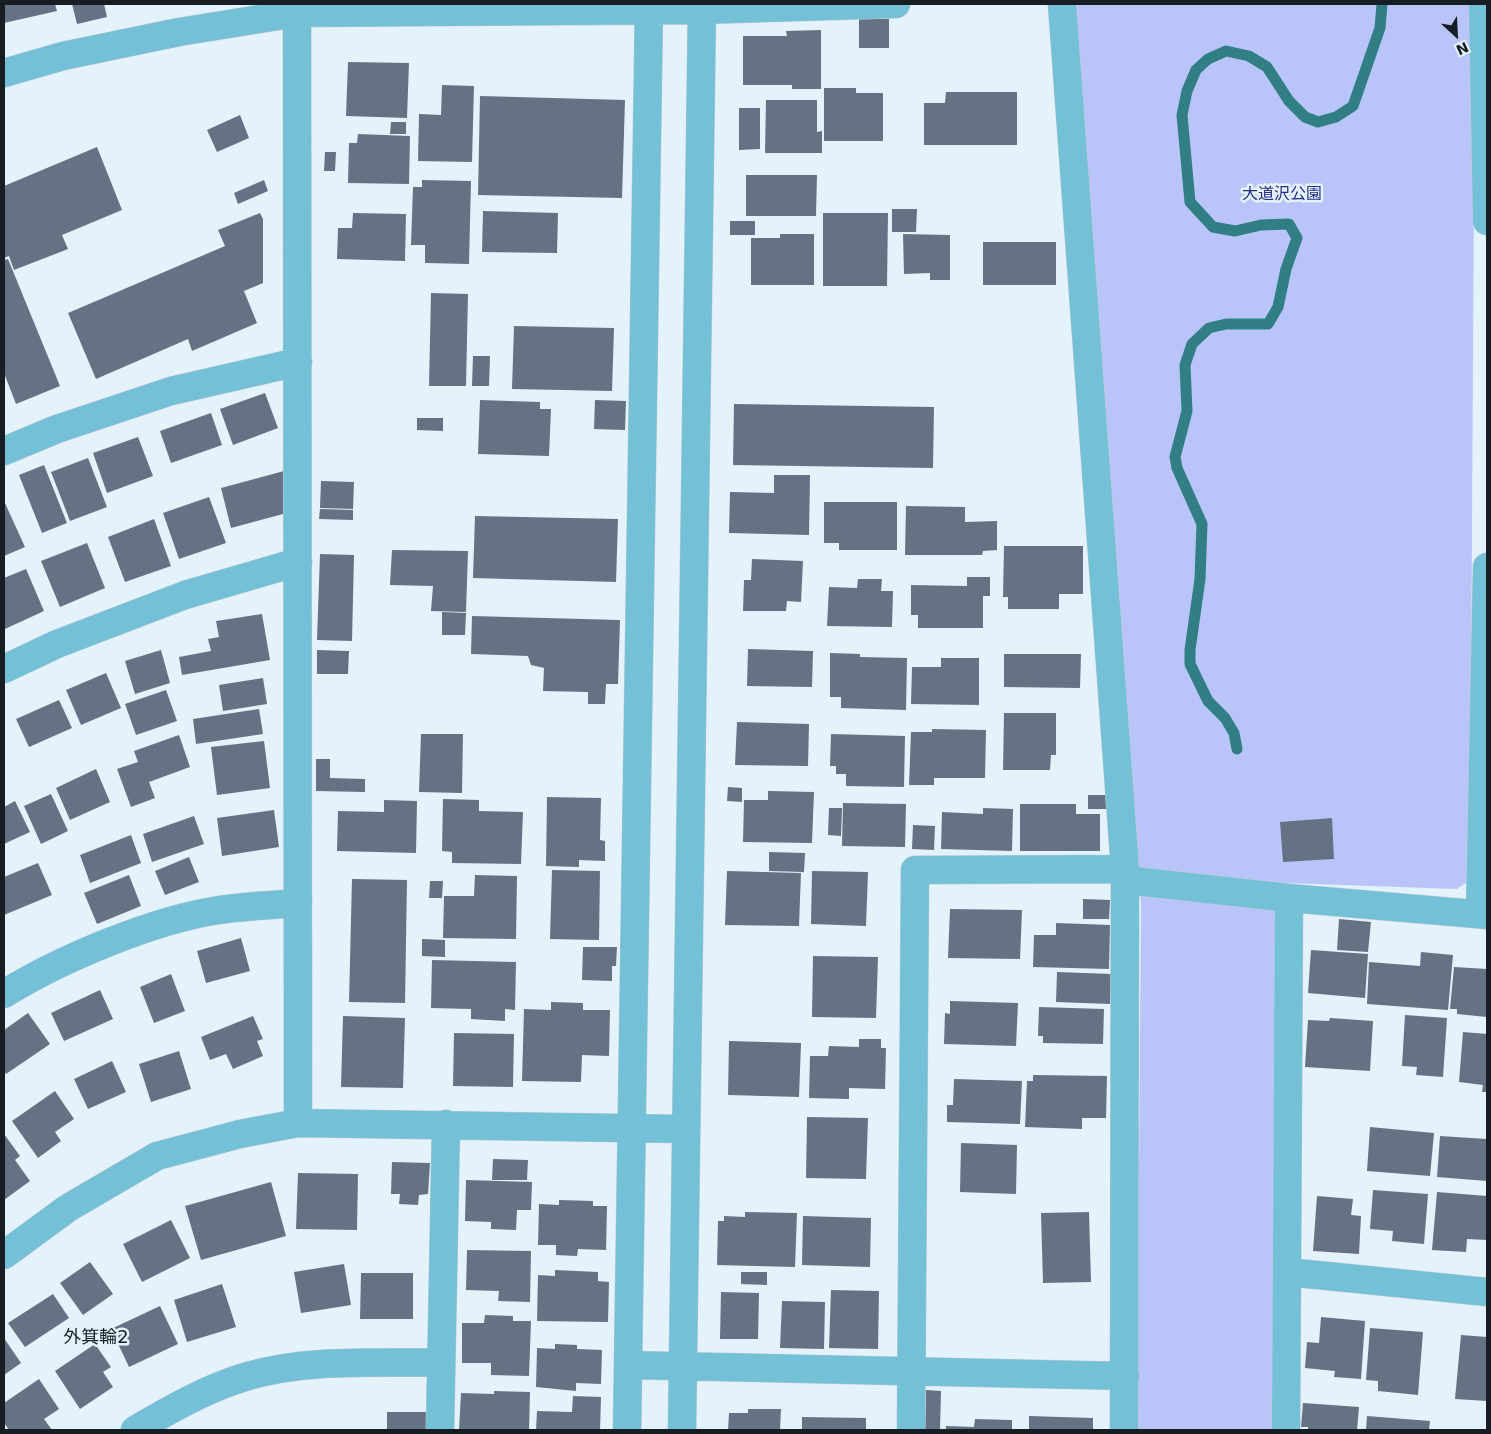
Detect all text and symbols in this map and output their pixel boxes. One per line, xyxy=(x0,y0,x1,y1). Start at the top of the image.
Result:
north arrow xyxy=(1431,10,1481,60)
text: N xyxy=(1454,39,1471,58)
park label: 大道沢公園 xyxy=(1242,185,1322,205)
district label: 外箕輪2 xyxy=(63,1327,129,1349)

